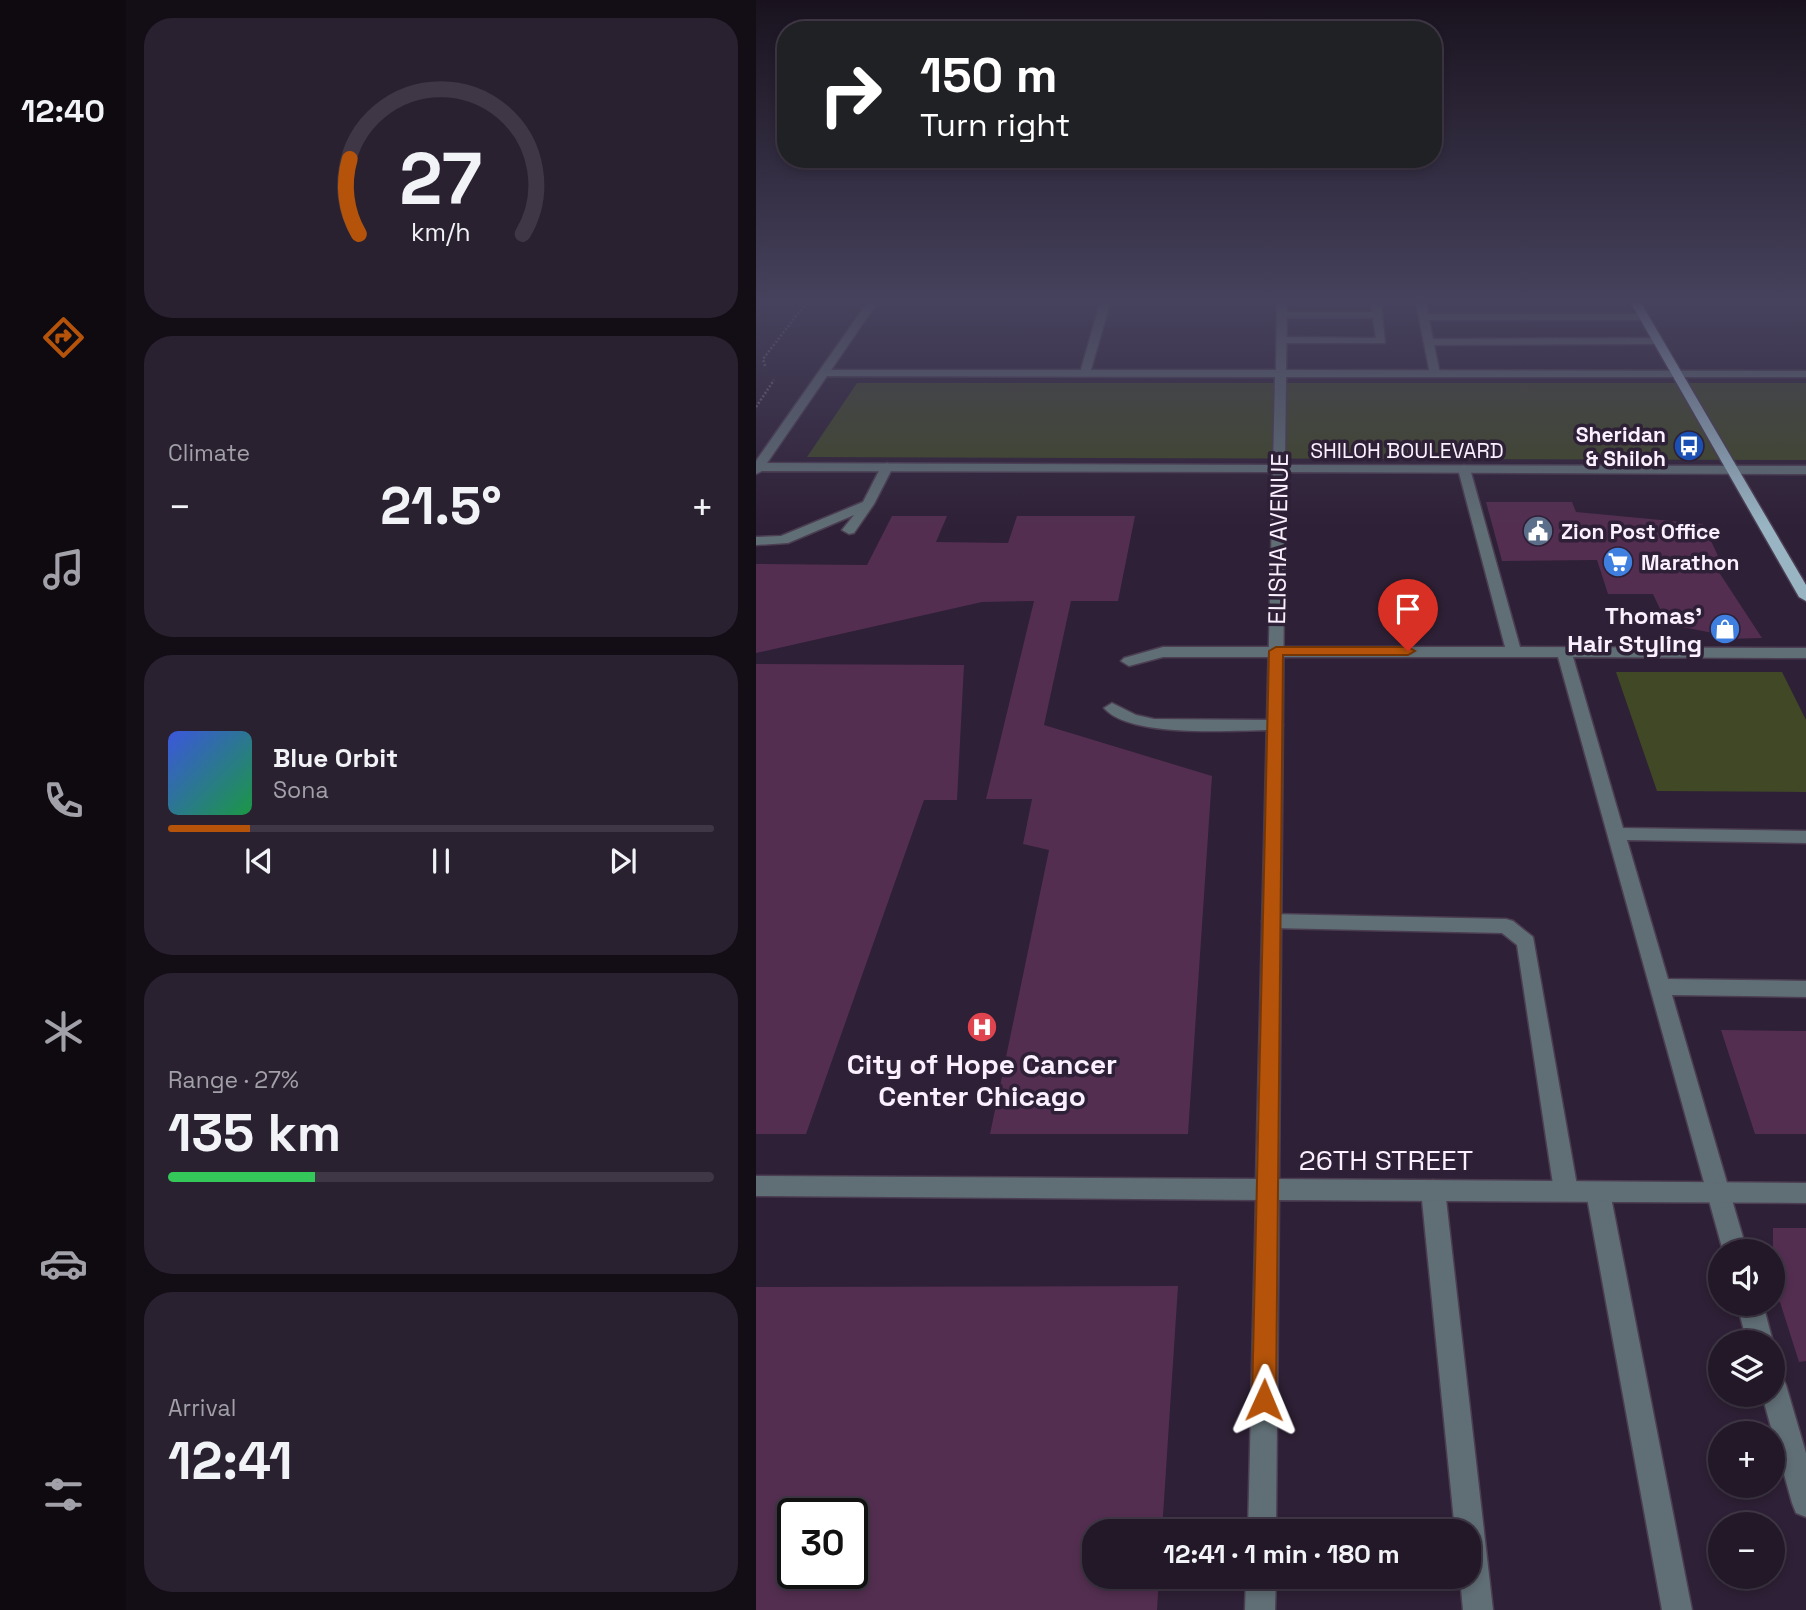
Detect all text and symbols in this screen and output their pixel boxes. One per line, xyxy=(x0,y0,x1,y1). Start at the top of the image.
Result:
text: 150 m xyxy=(920,44,1058,106)
icon: right xyxy=(805,49,896,140)
text: 12:40 xyxy=(21,91,105,131)
text: Turn right xyxy=(920,105,1070,145)
text: 27 xyxy=(400,133,482,226)
text: km/h xyxy=(411,216,471,248)
icon: directions xyxy=(39,313,88,362)
place label: Sheridan & Shiloh xyxy=(1576,421,1666,472)
bus stop icon: Sheridan & Shiloh xyxy=(1672,429,1706,463)
street label: SHILOH BOULEVARD xyxy=(1310,437,1504,464)
text: Climate xyxy=(168,438,250,468)
street label: ELISHA AVENUE xyxy=(1261,453,1295,625)
text: 21.5° xyxy=(380,473,502,539)
text: − xyxy=(168,483,192,531)
text: + xyxy=(690,483,714,531)
public building icon: Zion Post Office xyxy=(1521,514,1555,548)
place label: Zion Post Office xyxy=(1561,518,1720,545)
icon: music xyxy=(39,545,88,594)
supermarket icon: Marathon xyxy=(1601,545,1635,579)
place label: Marathon xyxy=(1641,549,1739,576)
pin xyxy=(1378,579,1438,651)
icon: arrive xyxy=(1389,590,1427,628)
place label: Thomas' Hair Styling xyxy=(1567,600,1702,659)
shop icon: Thomas' Hair Styling xyxy=(1708,612,1742,646)
text: Blue Orbit xyxy=(273,741,398,775)
text: Sona xyxy=(273,775,329,805)
icon: phone xyxy=(39,776,88,825)
icon: previous xyxy=(240,842,278,880)
icon: pause xyxy=(422,842,460,880)
icon: next xyxy=(604,842,642,880)
icon: climate xyxy=(39,1007,88,1056)
hospital icon: City of Hope Cancer Center Chicago xyxy=(965,1010,999,1044)
place label: City of Hope Cancer Center Chicago xyxy=(847,1046,1117,1114)
text: Range · 27% xyxy=(168,1065,299,1095)
text: 135 km xyxy=(168,1100,341,1166)
street label: 26TH STREET xyxy=(1299,1142,1473,1178)
icon: car xyxy=(39,1239,88,1288)
map controls xyxy=(1708,1239,1785,1589)
button: sound xyxy=(1708,1239,1785,1316)
button: layers xyxy=(1708,1330,1785,1407)
position arrow xyxy=(1227,1363,1301,1437)
text: Arrival xyxy=(168,1393,236,1423)
button: + xyxy=(1708,1421,1785,1498)
text: 12:41 xyxy=(168,1428,293,1494)
icon: filters xyxy=(39,1470,88,1519)
speed limit sign: 30 xyxy=(777,1498,868,1589)
button: − xyxy=(1708,1512,1785,1589)
text: 12:41 · 1 min · 180 m xyxy=(1163,1537,1400,1571)

